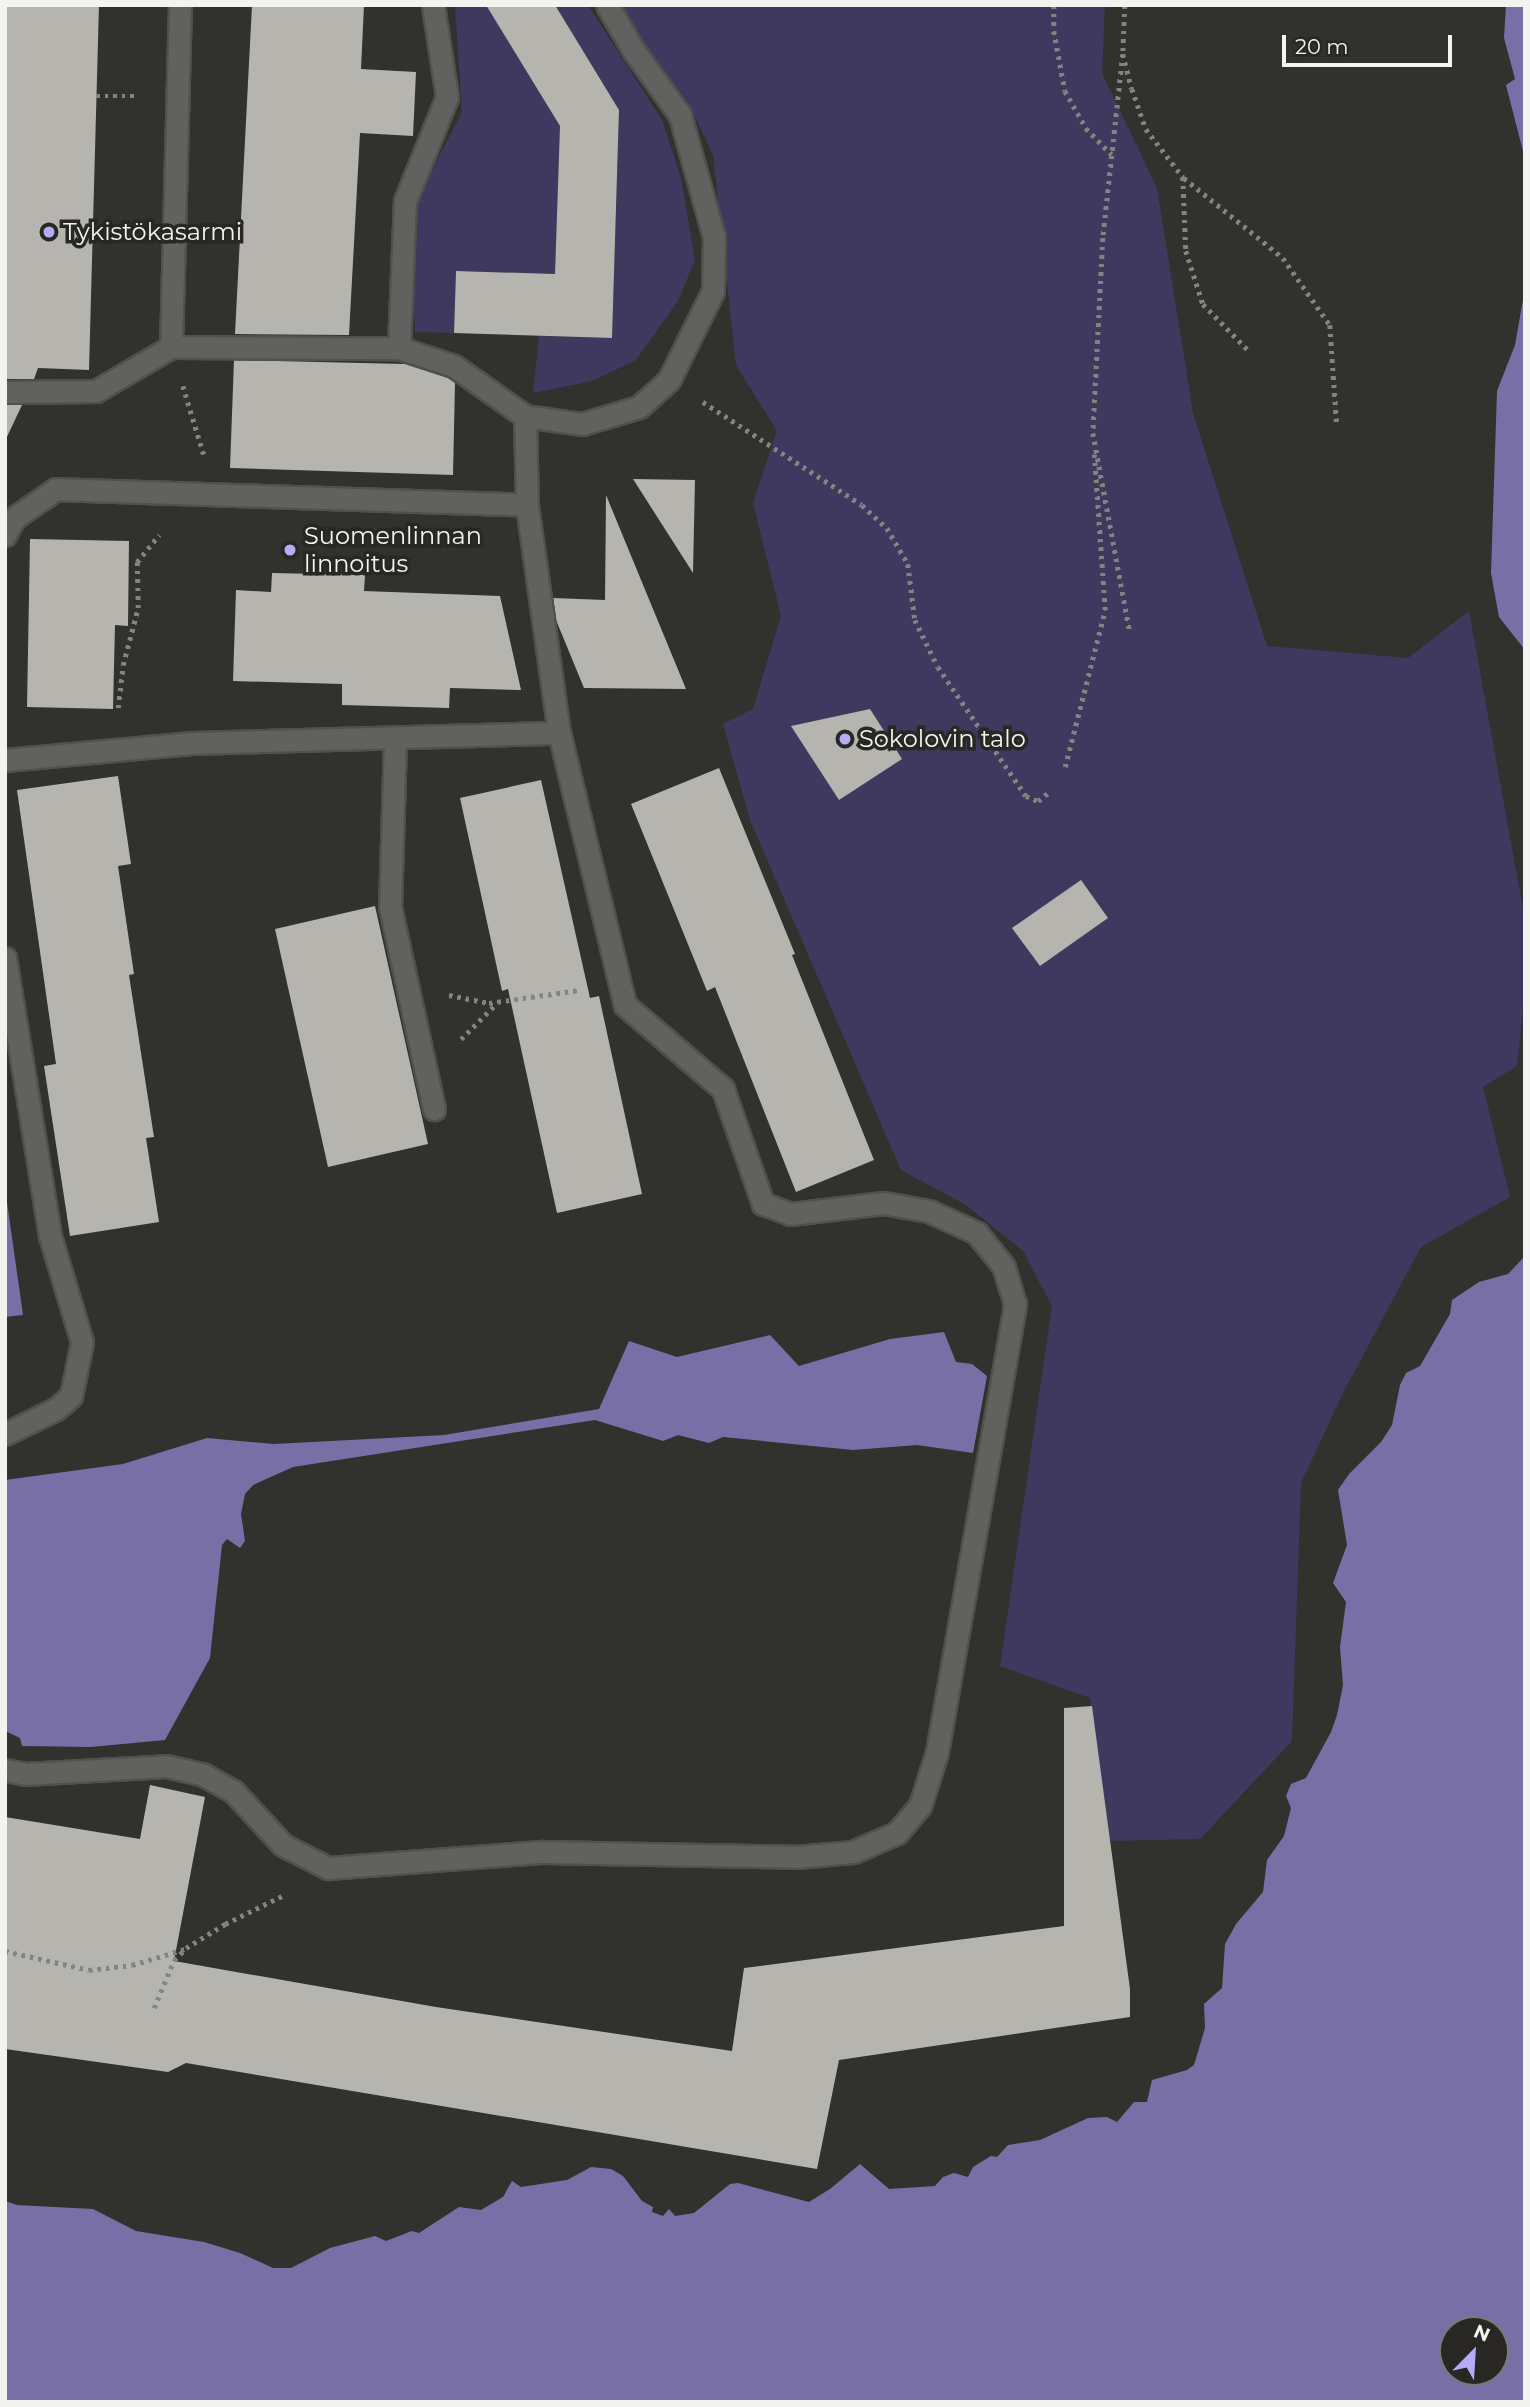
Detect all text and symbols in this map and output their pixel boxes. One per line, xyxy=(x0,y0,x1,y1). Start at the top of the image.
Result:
scale bar xyxy=(1285,21,1455,65)
text: 20 m xyxy=(1295,34,1349,59)
place label: Tykistökasarmi xyxy=(63,218,242,246)
marker: Tykistökasarmi xyxy=(41,224,57,240)
place label: Suomenlinnan linnoitus xyxy=(304,522,482,578)
marker: Suomenlinnan linnoitus xyxy=(282,542,298,558)
place label: Sokolovin talo xyxy=(859,725,1026,753)
marker: Sokolovin talo xyxy=(837,731,853,747)
north arrow xyxy=(1439,2316,1509,2386)
text: N xyxy=(1470,2320,1494,2347)

